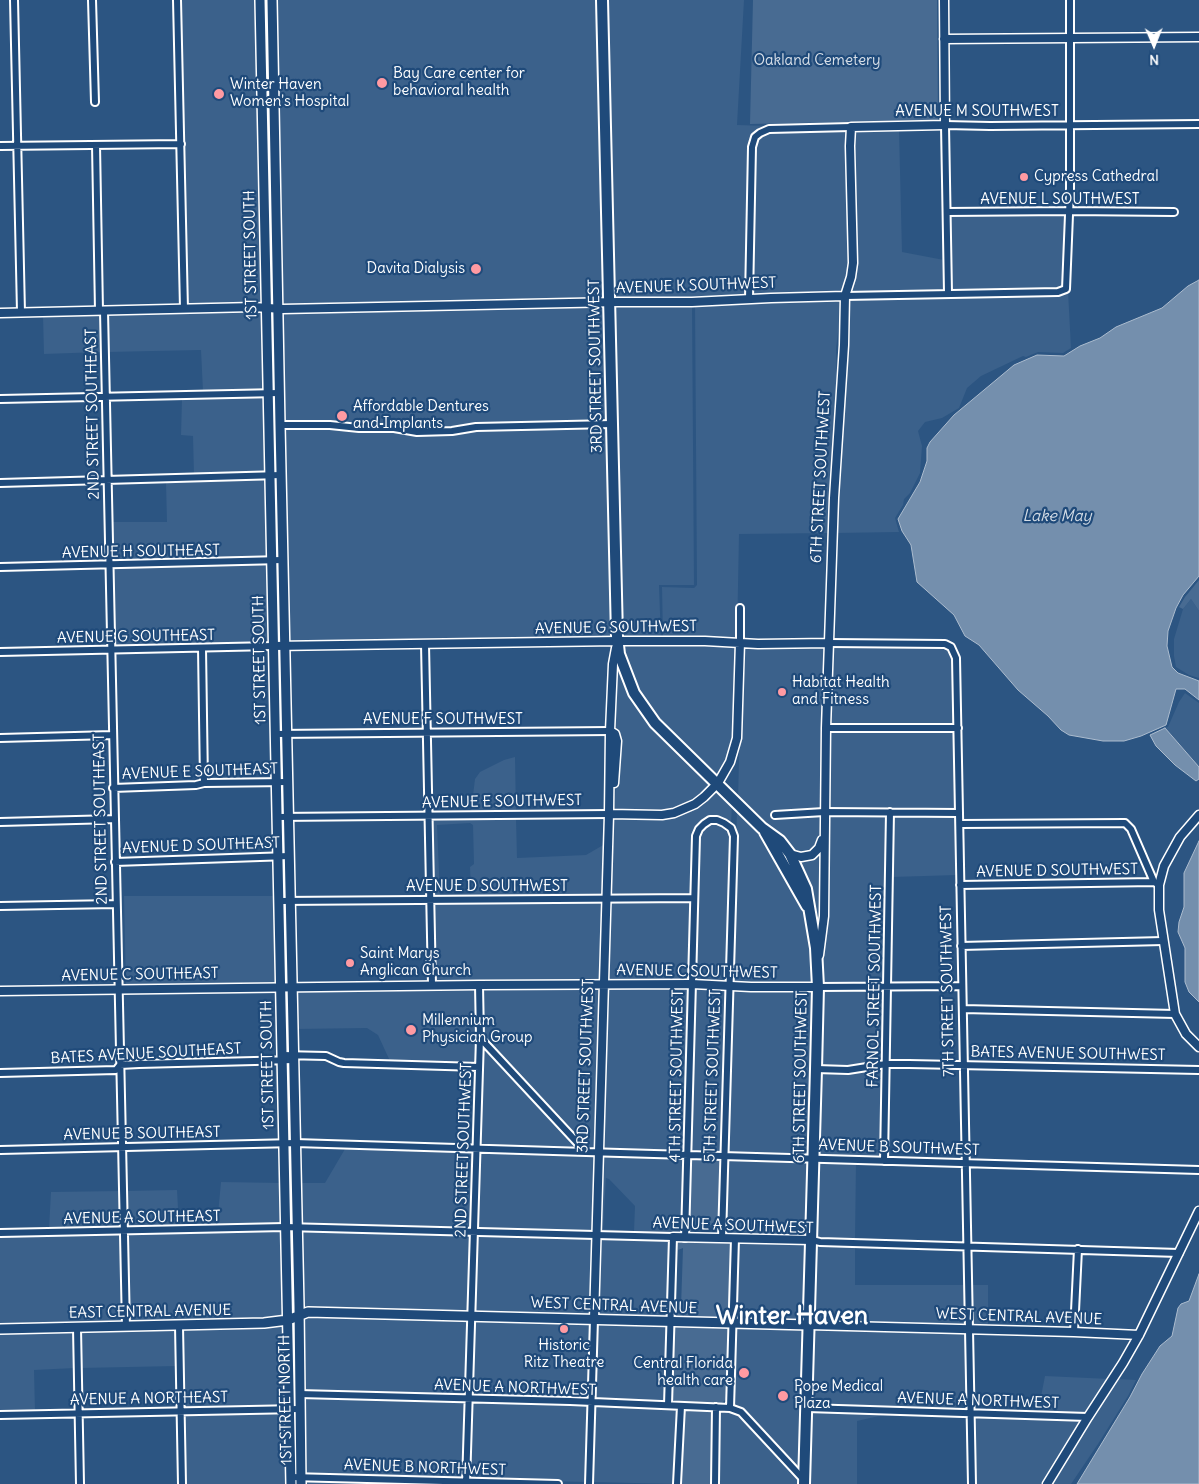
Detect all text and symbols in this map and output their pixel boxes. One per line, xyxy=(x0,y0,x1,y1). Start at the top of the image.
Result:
north arrow xyxy=(1129,20,1179,70)
text: N xyxy=(1149,51,1159,69)
park label: Oakland Cemetery xyxy=(753,52,881,70)
place label: Bay Care center for behavioral health xyxy=(393,65,525,100)
place label: Winter Haven Women's Hospital xyxy=(230,76,349,111)
marker: Bay Care center for behavioral health xyxy=(375,76,389,90)
marker: Winter Haven Women's Hospital xyxy=(212,87,226,101)
street label: AVENUE M SOUTHWEST xyxy=(895,103,1059,121)
place label: Cypress Cathedral xyxy=(1034,168,1158,186)
marker: Cypress Cathedral xyxy=(1018,171,1030,183)
street label: 1ST STREET SOUTH xyxy=(241,190,261,320)
street label: AVENUE L SOUTHWEST xyxy=(980,191,1140,209)
place label: Davita Dialysis xyxy=(367,260,465,278)
marker: Davita Dialysis xyxy=(469,262,483,276)
street label: AVENUE K SOUTHWEST xyxy=(615,274,777,298)
street label: 3RD STREET SOUTHWEST xyxy=(585,279,607,453)
street label: 2ND STREET SOUTHEAST xyxy=(83,328,103,500)
street label: 6TH STREET SOUTHWEST xyxy=(807,390,835,564)
place label: Affordable Dentures and Implants xyxy=(353,398,489,433)
marker: Affordable Dentures and Implants xyxy=(335,409,349,423)
water label: Lake May xyxy=(1022,506,1092,526)
street label: AVENUE H SOUTHEAST xyxy=(62,542,220,562)
street label: 1ST STREET SOUTH xyxy=(250,595,270,725)
street label: AVENUE G SOUTHWEST xyxy=(535,618,697,638)
street label: AVENUE G SOUTHEAST xyxy=(57,627,215,647)
place label: Habitat Health and Fitness xyxy=(792,674,890,709)
marker: Habitat Health and Fitness xyxy=(776,686,788,698)
street label: AVENUE F SOUTHWEST xyxy=(363,711,523,729)
street label: 2ND STREET SOUTHEAST xyxy=(91,733,111,905)
street label: AVENUE E SOUTHEAST xyxy=(122,760,278,784)
street label: AVENUE E SOUTHWEST xyxy=(422,792,582,812)
street label: AVENUE D SOUTHEAST xyxy=(122,834,280,858)
street label: AVENUE D SOUTHWEST xyxy=(976,861,1138,881)
street label: AVENUE D SOUTHWEST xyxy=(406,878,568,896)
street label: FARNOL STREET SOUTHWEST xyxy=(864,884,886,1088)
street label: 7TH STREET SOUTHWEST xyxy=(938,905,958,1077)
place label: Saint Marys Anglican Church xyxy=(360,945,471,980)
marker: Saint Marys Anglican Church xyxy=(344,957,356,969)
street label: AVENUE C SOUTHWEST xyxy=(616,962,778,982)
street label: AVENUE C SOUTHEAST xyxy=(61,965,219,985)
street label: 3RD STREET SOUTHWEST xyxy=(574,979,598,1153)
street label: 5TH STREET SOUTHWEST xyxy=(701,989,725,1163)
street label: 4TH STREET SOUTHWEST xyxy=(666,990,688,1162)
street label: 6TH STREET SOUTHWEST xyxy=(790,990,812,1164)
street label: 1ST STREET SOUTH xyxy=(258,1000,278,1130)
place label: Millennium Physician Group xyxy=(422,1012,533,1047)
marker: Millennium Physician Group xyxy=(404,1023,418,1037)
street label: BATES AVENUE SOUTHEAST xyxy=(50,1040,242,1068)
street label: BATES AVENUE SOUTHWEST xyxy=(970,1043,1166,1065)
street label: 2ND STREET SOUTHWEST xyxy=(452,1062,476,1238)
street label: AVENUE B SOUTHEAST xyxy=(63,1124,221,1144)
street label: AVENUE B SOUTHWEST xyxy=(818,1136,980,1160)
street label: AVENUE A SOUTHEAST xyxy=(63,1208,221,1228)
street label: AVENUE A SOUTHWEST xyxy=(652,1214,814,1238)
street label: WEST CENTRAL AVENUE xyxy=(530,1294,698,1318)
street label: EAST CENTRAL AVENUE xyxy=(69,1302,231,1322)
district label: Winter Haven xyxy=(716,1302,868,1332)
street label: WEST CENTRAL AVENUE xyxy=(935,1305,1103,1329)
marker: Historic Ritz Theatre xyxy=(558,1323,570,1335)
street label: 1ST STREET NORTH xyxy=(276,1335,296,1465)
place label: Historic Ritz Theatre xyxy=(524,1337,604,1372)
place label: Central Florida health care xyxy=(633,1355,733,1390)
marker: Central Florida health care xyxy=(737,1366,751,1380)
street label: AVENUE A NORTHWEST xyxy=(434,1376,596,1400)
place label: Pope Medical Plaza xyxy=(794,1378,883,1413)
street label: AVENUE A NORTHEAST xyxy=(70,1389,228,1409)
marker: Pope Medical Plaza xyxy=(776,1389,790,1403)
street label: AVENUE A NORTHWEST xyxy=(897,1389,1059,1413)
street label: AVENUE B NORTHWEST xyxy=(344,1456,506,1480)

